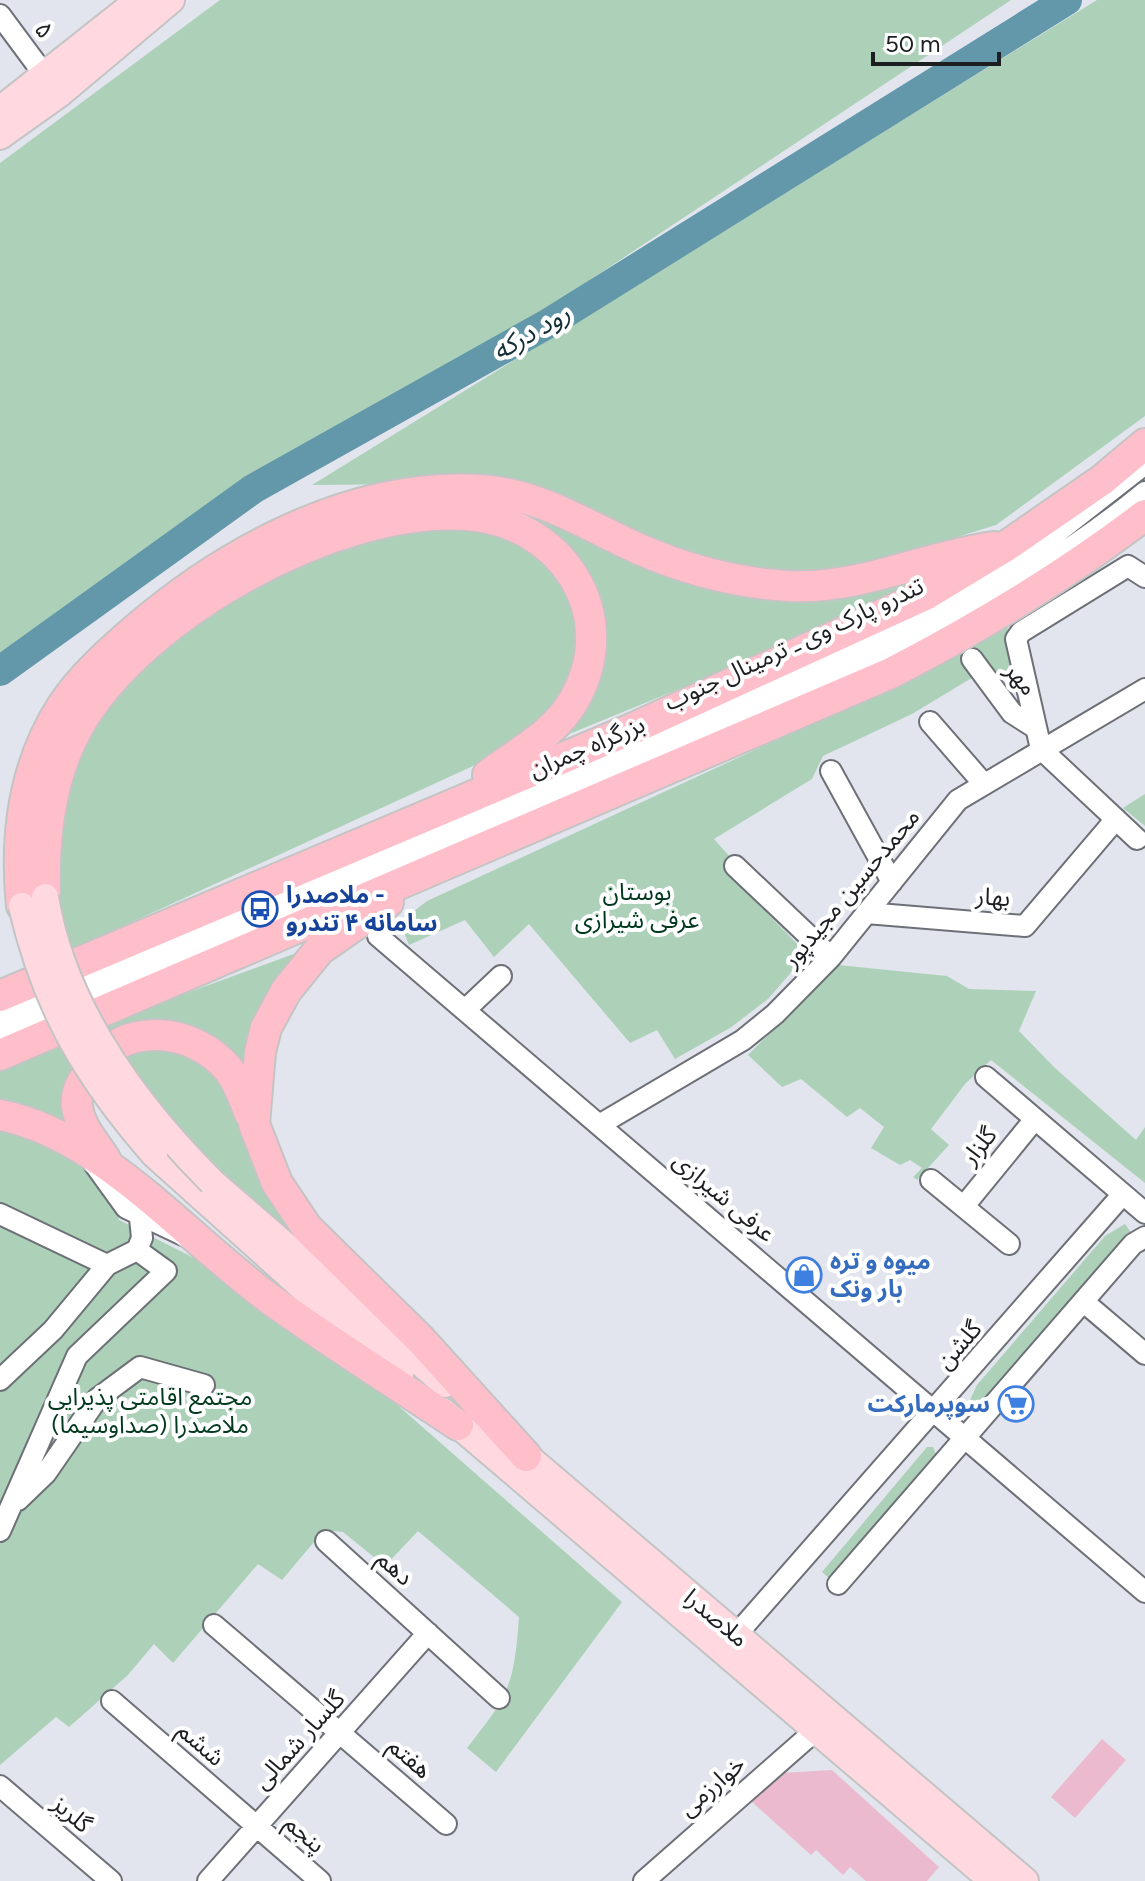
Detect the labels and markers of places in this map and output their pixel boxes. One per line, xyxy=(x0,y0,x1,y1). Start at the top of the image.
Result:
place label: ملاصدرا - سامانه ۴ تندرو xyxy=(286,880,437,937)
bus stop icon: ملاصدرا - سامانه ۴ تندرو xyxy=(241,890,279,928)
place label: میوه و تره بار ونک xyxy=(830,1246,931,1303)
shop icon: میوه و تره بار ونک xyxy=(785,1256,823,1294)
supermarket icon: سوپرمارکت xyxy=(997,1385,1035,1423)
place label: سوپرمارکت xyxy=(867,1389,990,1420)

